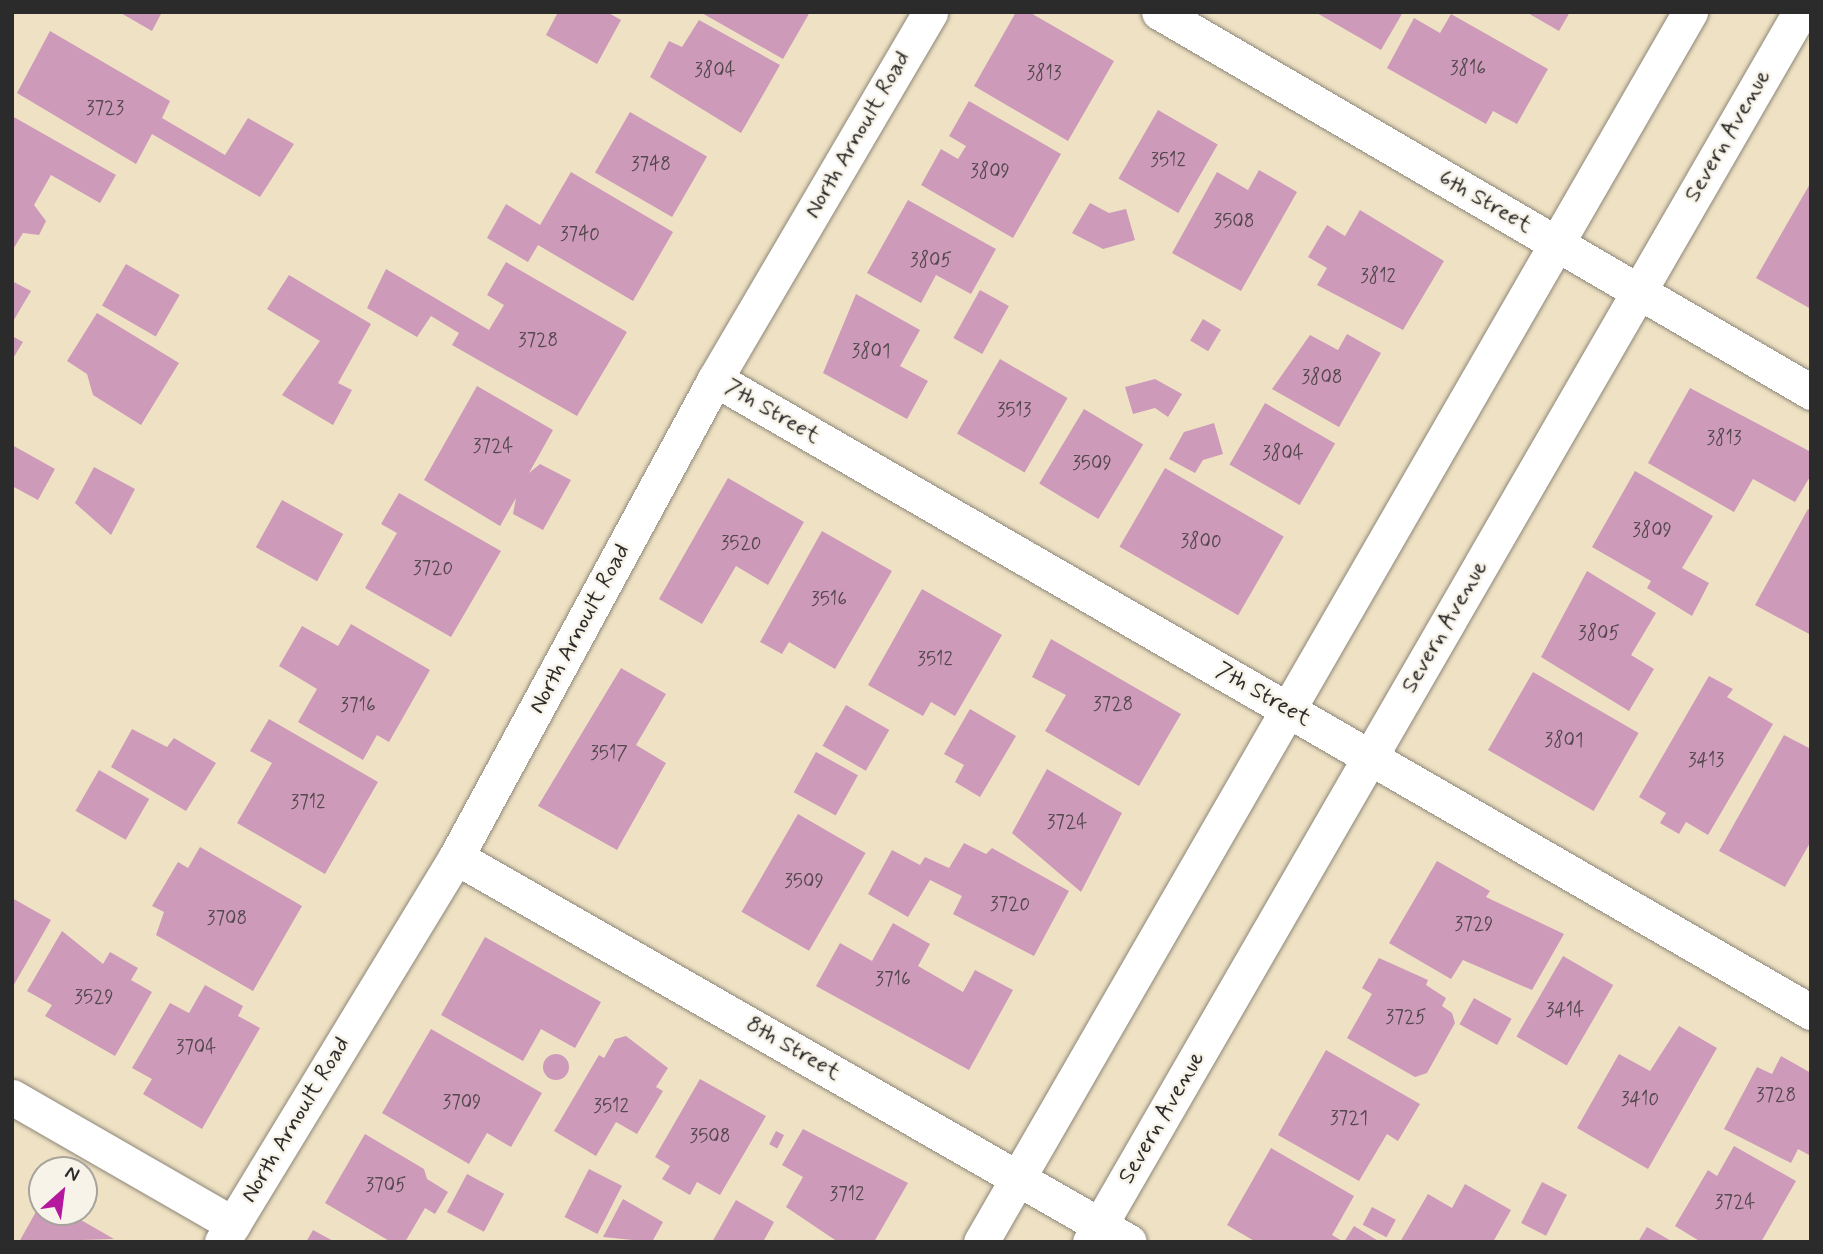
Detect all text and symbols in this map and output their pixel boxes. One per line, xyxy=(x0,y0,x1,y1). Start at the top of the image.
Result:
street label: North Arnoult Road xyxy=(799,47,917,223)
house number: 3816 xyxy=(1450,58,1486,80)
house number: 3804 xyxy=(694,60,736,82)
house number: 3813 xyxy=(1027,63,1061,85)
street label: Severn Avenue xyxy=(1680,66,1776,206)
house number: 3723 xyxy=(86,98,124,120)
house number: 3512 xyxy=(1150,150,1186,172)
house number: 3748 xyxy=(631,154,671,176)
house number: 3809 xyxy=(970,161,1010,183)
street label: 6th Street xyxy=(1433,164,1537,240)
house number: 3508 xyxy=(1214,211,1254,233)
house number: 3740 xyxy=(560,224,600,246)
house number: 3805 xyxy=(910,250,952,272)
house number: 3812 xyxy=(1360,266,1396,288)
house number: 3728 xyxy=(518,330,558,352)
house number: 3801 xyxy=(852,341,890,363)
house number: 3808 xyxy=(1301,367,1343,389)
street label: 7th Street xyxy=(719,374,825,450)
house number: 3513 xyxy=(997,400,1031,422)
house number: 3813 xyxy=(1707,428,1741,450)
house number: 3724 xyxy=(473,436,513,458)
house number: 3804 xyxy=(1262,443,1304,465)
house number: 3509 xyxy=(1072,453,1112,475)
house number: 3809 xyxy=(1632,520,1672,542)
house number: 3800 xyxy=(1180,531,1222,553)
house number: 3520 xyxy=(721,533,761,555)
street label: North Arnoult Road xyxy=(524,539,636,719)
street label: Severn Avenue xyxy=(1397,557,1493,697)
house number: 3720 xyxy=(413,558,453,580)
house number: 3516 xyxy=(811,589,847,611)
house number: 3805 xyxy=(1578,623,1620,645)
house number: 3512 xyxy=(917,649,953,671)
street label: 7th Street xyxy=(1210,657,1316,733)
house number: 3728 xyxy=(1093,694,1133,716)
house number: 3716 xyxy=(340,695,376,717)
house number: 3801 xyxy=(1545,730,1583,752)
house number: 3517 xyxy=(590,743,628,765)
house number: 3413 xyxy=(1688,750,1724,772)
house number: 3712 xyxy=(291,792,325,814)
house number: 3724 xyxy=(1047,812,1087,834)
house number: 3509 xyxy=(784,871,824,893)
house number: 3720 xyxy=(990,894,1030,916)
house number: 3708 xyxy=(207,908,247,930)
house number: 3729 xyxy=(1455,914,1493,936)
house number: 3716 xyxy=(875,969,911,991)
house number: 3529 xyxy=(74,987,114,1009)
house number: 3414 xyxy=(1546,1000,1584,1022)
house number: 3725 xyxy=(1386,1007,1426,1029)
street label: 8th Street xyxy=(741,1011,845,1087)
street label: North Arnoult Road xyxy=(236,1032,356,1208)
house number: 3704 xyxy=(176,1037,216,1059)
street label: Severn Avenue xyxy=(1114,1048,1210,1188)
house number: 3728 xyxy=(1756,1085,1796,1107)
house number: 3410 xyxy=(1621,1089,1659,1111)
house number: 3709 xyxy=(443,1092,481,1114)
house number: 3512 xyxy=(593,1096,629,1118)
house number: 3721 xyxy=(1330,1108,1368,1130)
house number: 3508 xyxy=(690,1126,730,1148)
north arrow xyxy=(28,1156,98,1226)
text: N xyxy=(61,1160,84,1188)
house number: 3705 xyxy=(366,1175,406,1197)
house number: 3712 xyxy=(830,1184,864,1206)
house number: 3724 xyxy=(1715,1192,1755,1214)

